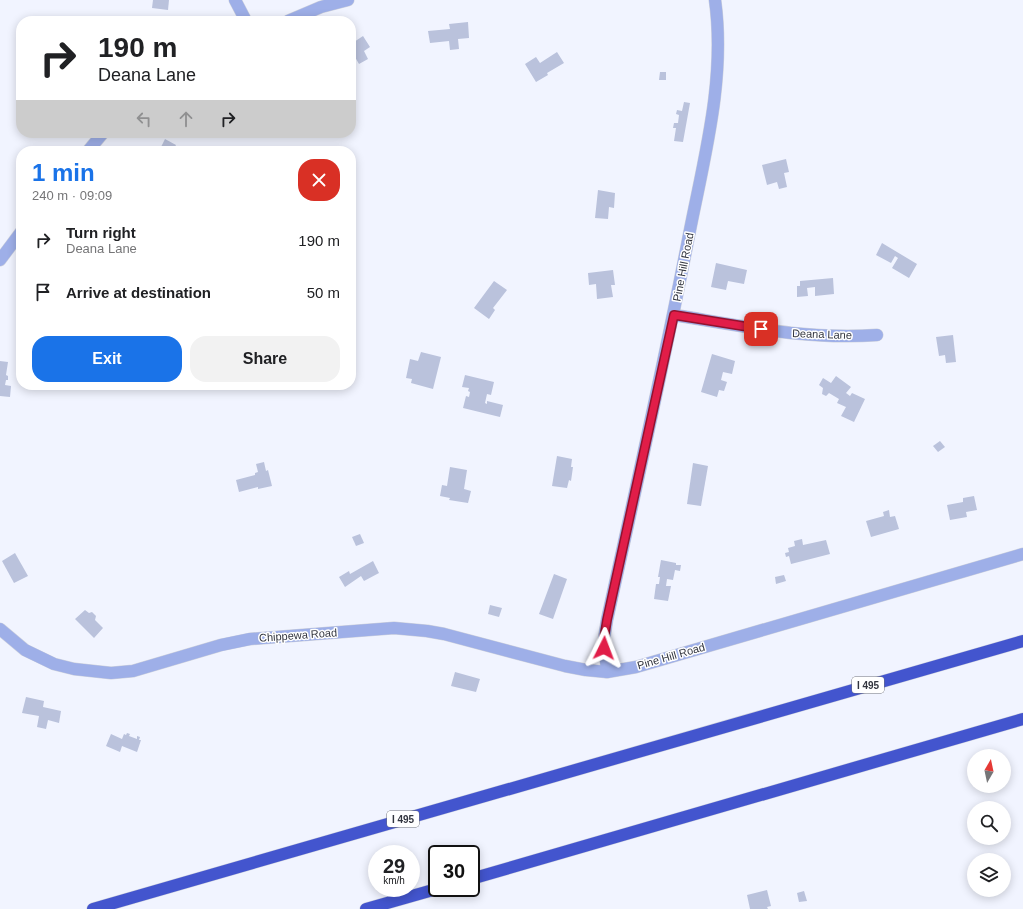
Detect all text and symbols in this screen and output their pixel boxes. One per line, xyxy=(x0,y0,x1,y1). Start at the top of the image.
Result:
icon: right xyxy=(32,32,84,84)
text: 190 m xyxy=(98,32,177,63)
text: Deana Lane xyxy=(98,65,196,85)
icon: left xyxy=(133,108,155,130)
icon: ahead xyxy=(175,108,197,130)
icon: right xyxy=(217,108,239,130)
text: 1 min xyxy=(32,159,95,186)
button: close xyxy=(298,159,340,201)
text: 240 m · 09:09 xyxy=(32,188,112,203)
text: Turn right xyxy=(66,224,136,241)
icon: right xyxy=(32,229,54,251)
text: 190 m xyxy=(298,232,340,249)
street label: Pine Hill Road xyxy=(670,232,696,302)
text: Deana Lane xyxy=(66,241,137,256)
icon: arrive xyxy=(32,281,54,303)
text: Arrive at destination xyxy=(66,284,211,301)
text: 50 m xyxy=(307,284,340,301)
pin xyxy=(744,312,778,346)
icon: arrive xyxy=(750,318,772,340)
street label: Deana Lane xyxy=(792,327,852,341)
button: Exit xyxy=(32,336,182,382)
button: Share xyxy=(190,336,340,382)
street label: Chippewa Road xyxy=(259,626,337,644)
position arrow xyxy=(583,627,625,669)
street label: Pine Hill Road xyxy=(636,641,706,671)
road number: I 495 xyxy=(852,677,884,693)
north arrow xyxy=(967,749,1011,793)
map controls xyxy=(967,749,1011,897)
button: search xyxy=(967,801,1011,845)
road number: I 495 xyxy=(387,811,419,827)
speed limit sign: 30 xyxy=(428,845,480,897)
button: layers xyxy=(967,853,1011,897)
text: 29 xyxy=(383,855,405,877)
text: km/h xyxy=(383,875,405,886)

